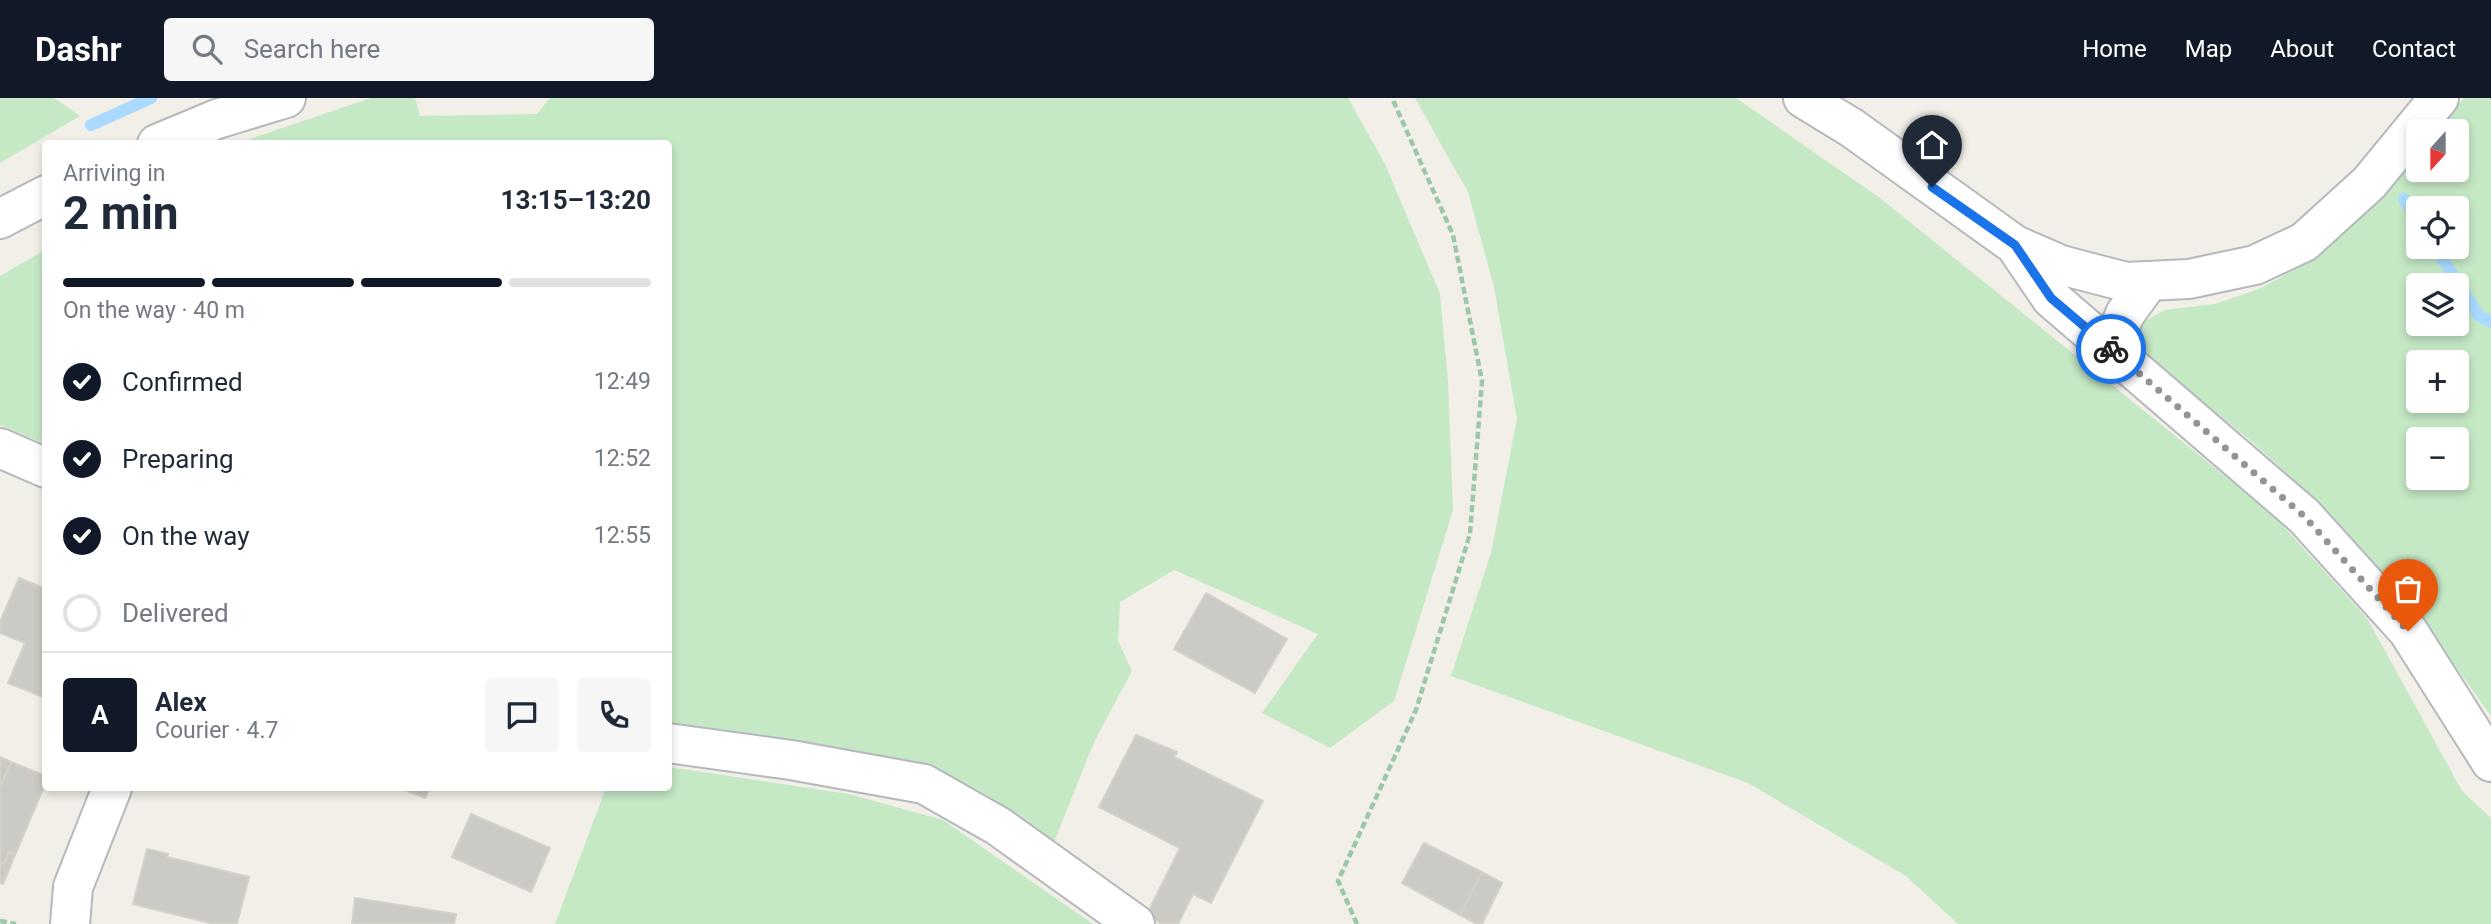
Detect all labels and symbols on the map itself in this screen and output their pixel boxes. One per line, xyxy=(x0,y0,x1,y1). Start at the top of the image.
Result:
pin xyxy=(1902,115,1962,187)
north arrow xyxy=(2406,119,2469,182)
courier xyxy=(2076,314,2146,384)
pin xyxy=(2378,559,2438,631)

